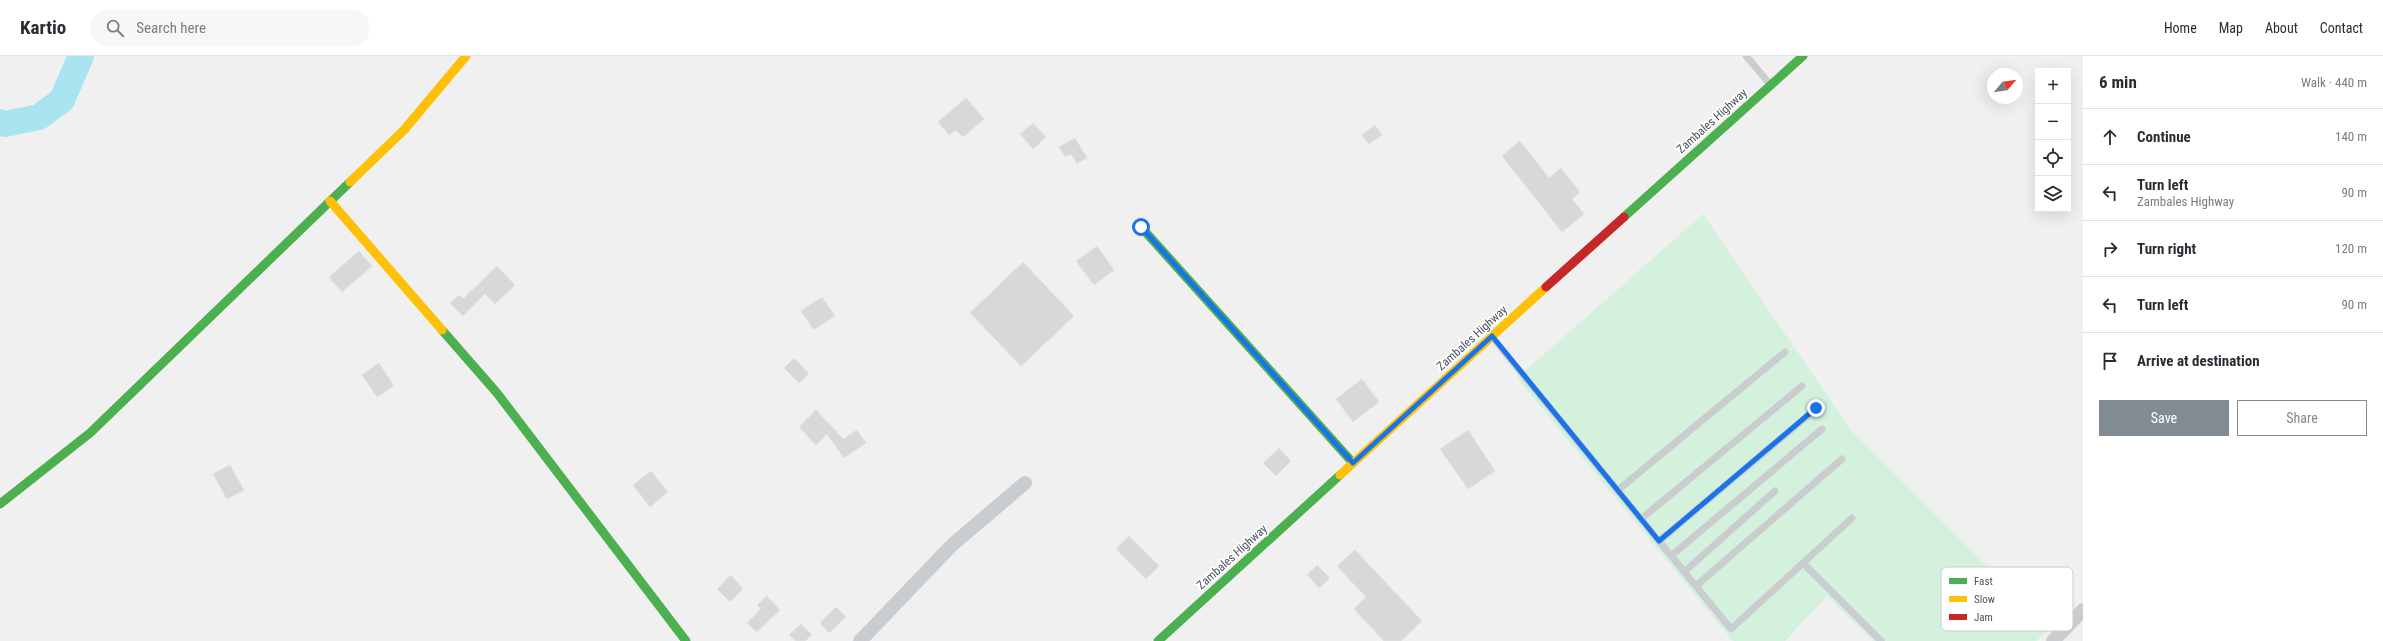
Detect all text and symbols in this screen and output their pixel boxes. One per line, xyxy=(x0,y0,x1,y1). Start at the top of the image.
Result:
search box xyxy=(90,10,370,46)
text: Kartio xyxy=(20,16,66,39)
icon: search xyxy=(104,17,126,39)
text: Search here xyxy=(136,19,206,37)
text: Home xyxy=(2164,20,2197,36)
text: Map xyxy=(2219,20,2243,36)
text: About xyxy=(2265,20,2298,36)
text: Contact xyxy=(2320,20,2363,36)
north arrow xyxy=(1987,68,2023,104)
map controls xyxy=(2035,68,2071,212)
button: + xyxy=(2035,68,2071,104)
text: 6 min xyxy=(2099,72,2137,92)
text: Walk · 440 m xyxy=(2301,75,2367,90)
street label: Zambales Highway xyxy=(1674,86,1750,156)
button: − xyxy=(2035,104,2071,140)
icon: ahead xyxy=(2099,126,2121,148)
text: Continue xyxy=(2137,128,2191,146)
text: 140 m xyxy=(2335,129,2367,144)
button: locate xyxy=(2035,140,2071,176)
button: layers xyxy=(2035,176,2071,212)
text: Turn left xyxy=(2137,176,2188,194)
icon: left xyxy=(2099,182,2121,204)
text: 90 m xyxy=(2341,185,2367,200)
text: Zambales Highway xyxy=(2137,194,2234,209)
route start xyxy=(1132,218,1150,236)
icon: right xyxy=(2099,238,2121,260)
text: Turn right xyxy=(2137,240,2196,258)
text: 120 m xyxy=(2335,241,2367,256)
icon: left xyxy=(2099,294,2121,316)
text: Turn left xyxy=(2137,296,2188,314)
text: 90 m xyxy=(2341,297,2367,312)
street label: Zambales Highway xyxy=(1434,303,1510,373)
icon: arrive xyxy=(2099,350,2121,372)
text: Arrive at destination xyxy=(2137,352,2260,370)
route end xyxy=(1807,399,1825,417)
button: Save xyxy=(2099,400,2229,436)
button: Share xyxy=(2237,400,2367,436)
street label: Zambales Highway xyxy=(1194,522,1270,592)
legend xyxy=(1941,567,2073,631)
text: Fast xyxy=(1974,575,1993,588)
text: Slow xyxy=(1974,593,1995,606)
text: Jam xyxy=(1974,611,1993,624)

